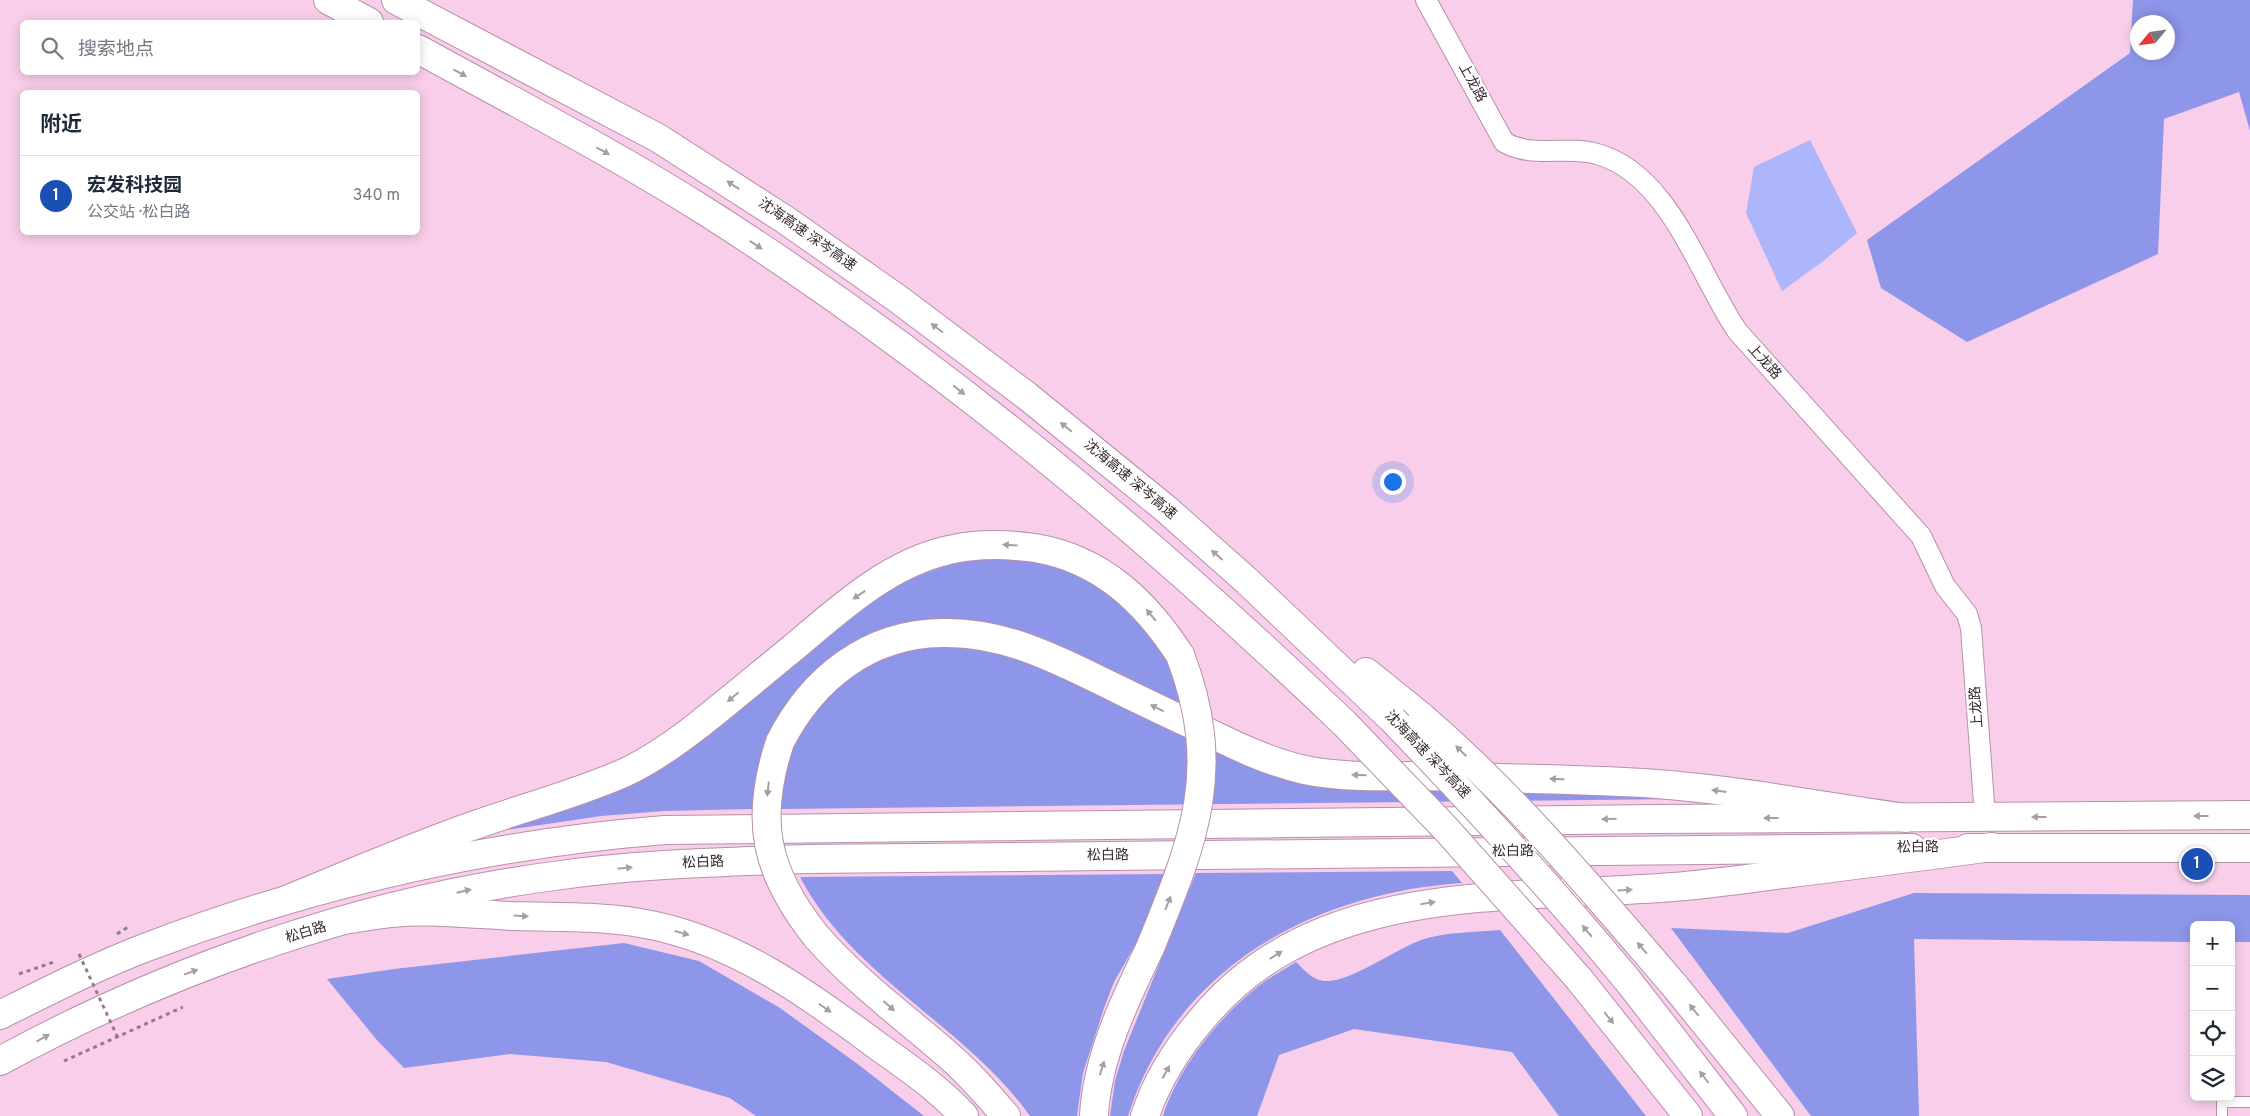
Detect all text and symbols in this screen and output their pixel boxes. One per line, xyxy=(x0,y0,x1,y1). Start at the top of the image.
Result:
north arrow xyxy=(2130,15,2175,60)
search box xyxy=(20,20,420,75)
icon: search xyxy=(38,34,66,62)
text: 搜索地点 xyxy=(78,38,154,62)
street label: 上龙路 xyxy=(1454,60,1490,105)
one-way arrow xyxy=(454,68,467,77)
text: 附近 xyxy=(40,112,82,139)
one-way arrow xyxy=(595,147,610,155)
text: 宏发科技园 xyxy=(87,174,182,198)
one-way arrow xyxy=(726,180,740,190)
text: 1 xyxy=(53,186,59,206)
text: 340 m xyxy=(353,186,400,206)
street label: 沈海高速 深岑高速 xyxy=(755,195,859,275)
text: 公交站 · 松白路 xyxy=(87,203,191,223)
one-way arrow xyxy=(750,240,763,249)
one-way arrow xyxy=(931,323,944,334)
street label: 上龙路 xyxy=(1744,340,1785,383)
one-way arrow xyxy=(952,385,965,396)
one-way arrow xyxy=(1060,422,1073,433)
street label: 沈海高速 深岑高速 xyxy=(1080,436,1180,524)
your location xyxy=(1380,469,1406,495)
one-way arrow xyxy=(1002,541,1018,549)
one-way arrow xyxy=(1211,549,1224,560)
one-way arrow xyxy=(852,590,866,599)
one-way arrow xyxy=(1146,609,1157,622)
street label: 上龙路 xyxy=(1966,685,1987,729)
one-way arrow xyxy=(727,692,740,703)
one-way arrow xyxy=(1150,704,1165,712)
street label: 沈海高速 深岑高速 xyxy=(1381,708,1473,802)
one-way arrow xyxy=(1456,745,1468,757)
one-way arrow xyxy=(1351,771,1367,779)
one-way arrow xyxy=(1549,775,1565,783)
one-way arrow xyxy=(763,781,771,797)
one-way arrow xyxy=(1710,787,1726,795)
one-way arrow xyxy=(2193,812,2209,820)
one-way arrow xyxy=(2031,813,2047,821)
one-way arrow xyxy=(1763,814,1779,822)
one-way arrow xyxy=(1601,815,1617,823)
street label: 松白路 xyxy=(1897,839,1939,857)
street label: 松白路 xyxy=(1492,843,1534,861)
pin: 1 xyxy=(2181,845,2213,883)
street label: 松白路 xyxy=(1087,847,1129,865)
street label: 松白路 xyxy=(682,853,724,873)
one-way arrow xyxy=(617,864,633,872)
one-way arrow xyxy=(1618,886,1634,894)
one-way arrow xyxy=(457,887,472,895)
one-way arrow xyxy=(1165,895,1172,910)
one-way arrow xyxy=(1421,899,1437,907)
one-way arrow xyxy=(513,912,529,920)
street label: 松白路 xyxy=(283,919,329,947)
map controls xyxy=(2190,921,2235,1101)
button: + xyxy=(2190,921,2235,966)
one-way arrow xyxy=(1581,925,1592,938)
one-way arrow xyxy=(674,930,689,938)
one-way arrow xyxy=(1637,941,1648,954)
one-way arrow xyxy=(1269,950,1282,960)
button: − xyxy=(2190,966,2235,1011)
one-way arrow xyxy=(184,968,199,975)
one-way arrow xyxy=(883,1000,895,1011)
one-way arrow xyxy=(818,1003,832,1013)
one-way arrow xyxy=(1689,1004,1700,1017)
one-way arrow xyxy=(1604,1011,1615,1024)
button: locate xyxy=(2190,1011,2235,1056)
one-way arrow xyxy=(36,1033,49,1042)
button: layers xyxy=(2190,1056,2235,1101)
one-way arrow xyxy=(1098,1060,1106,1075)
one-way arrow xyxy=(1161,1065,1170,1078)
one-way arrow xyxy=(1698,1071,1709,1084)

